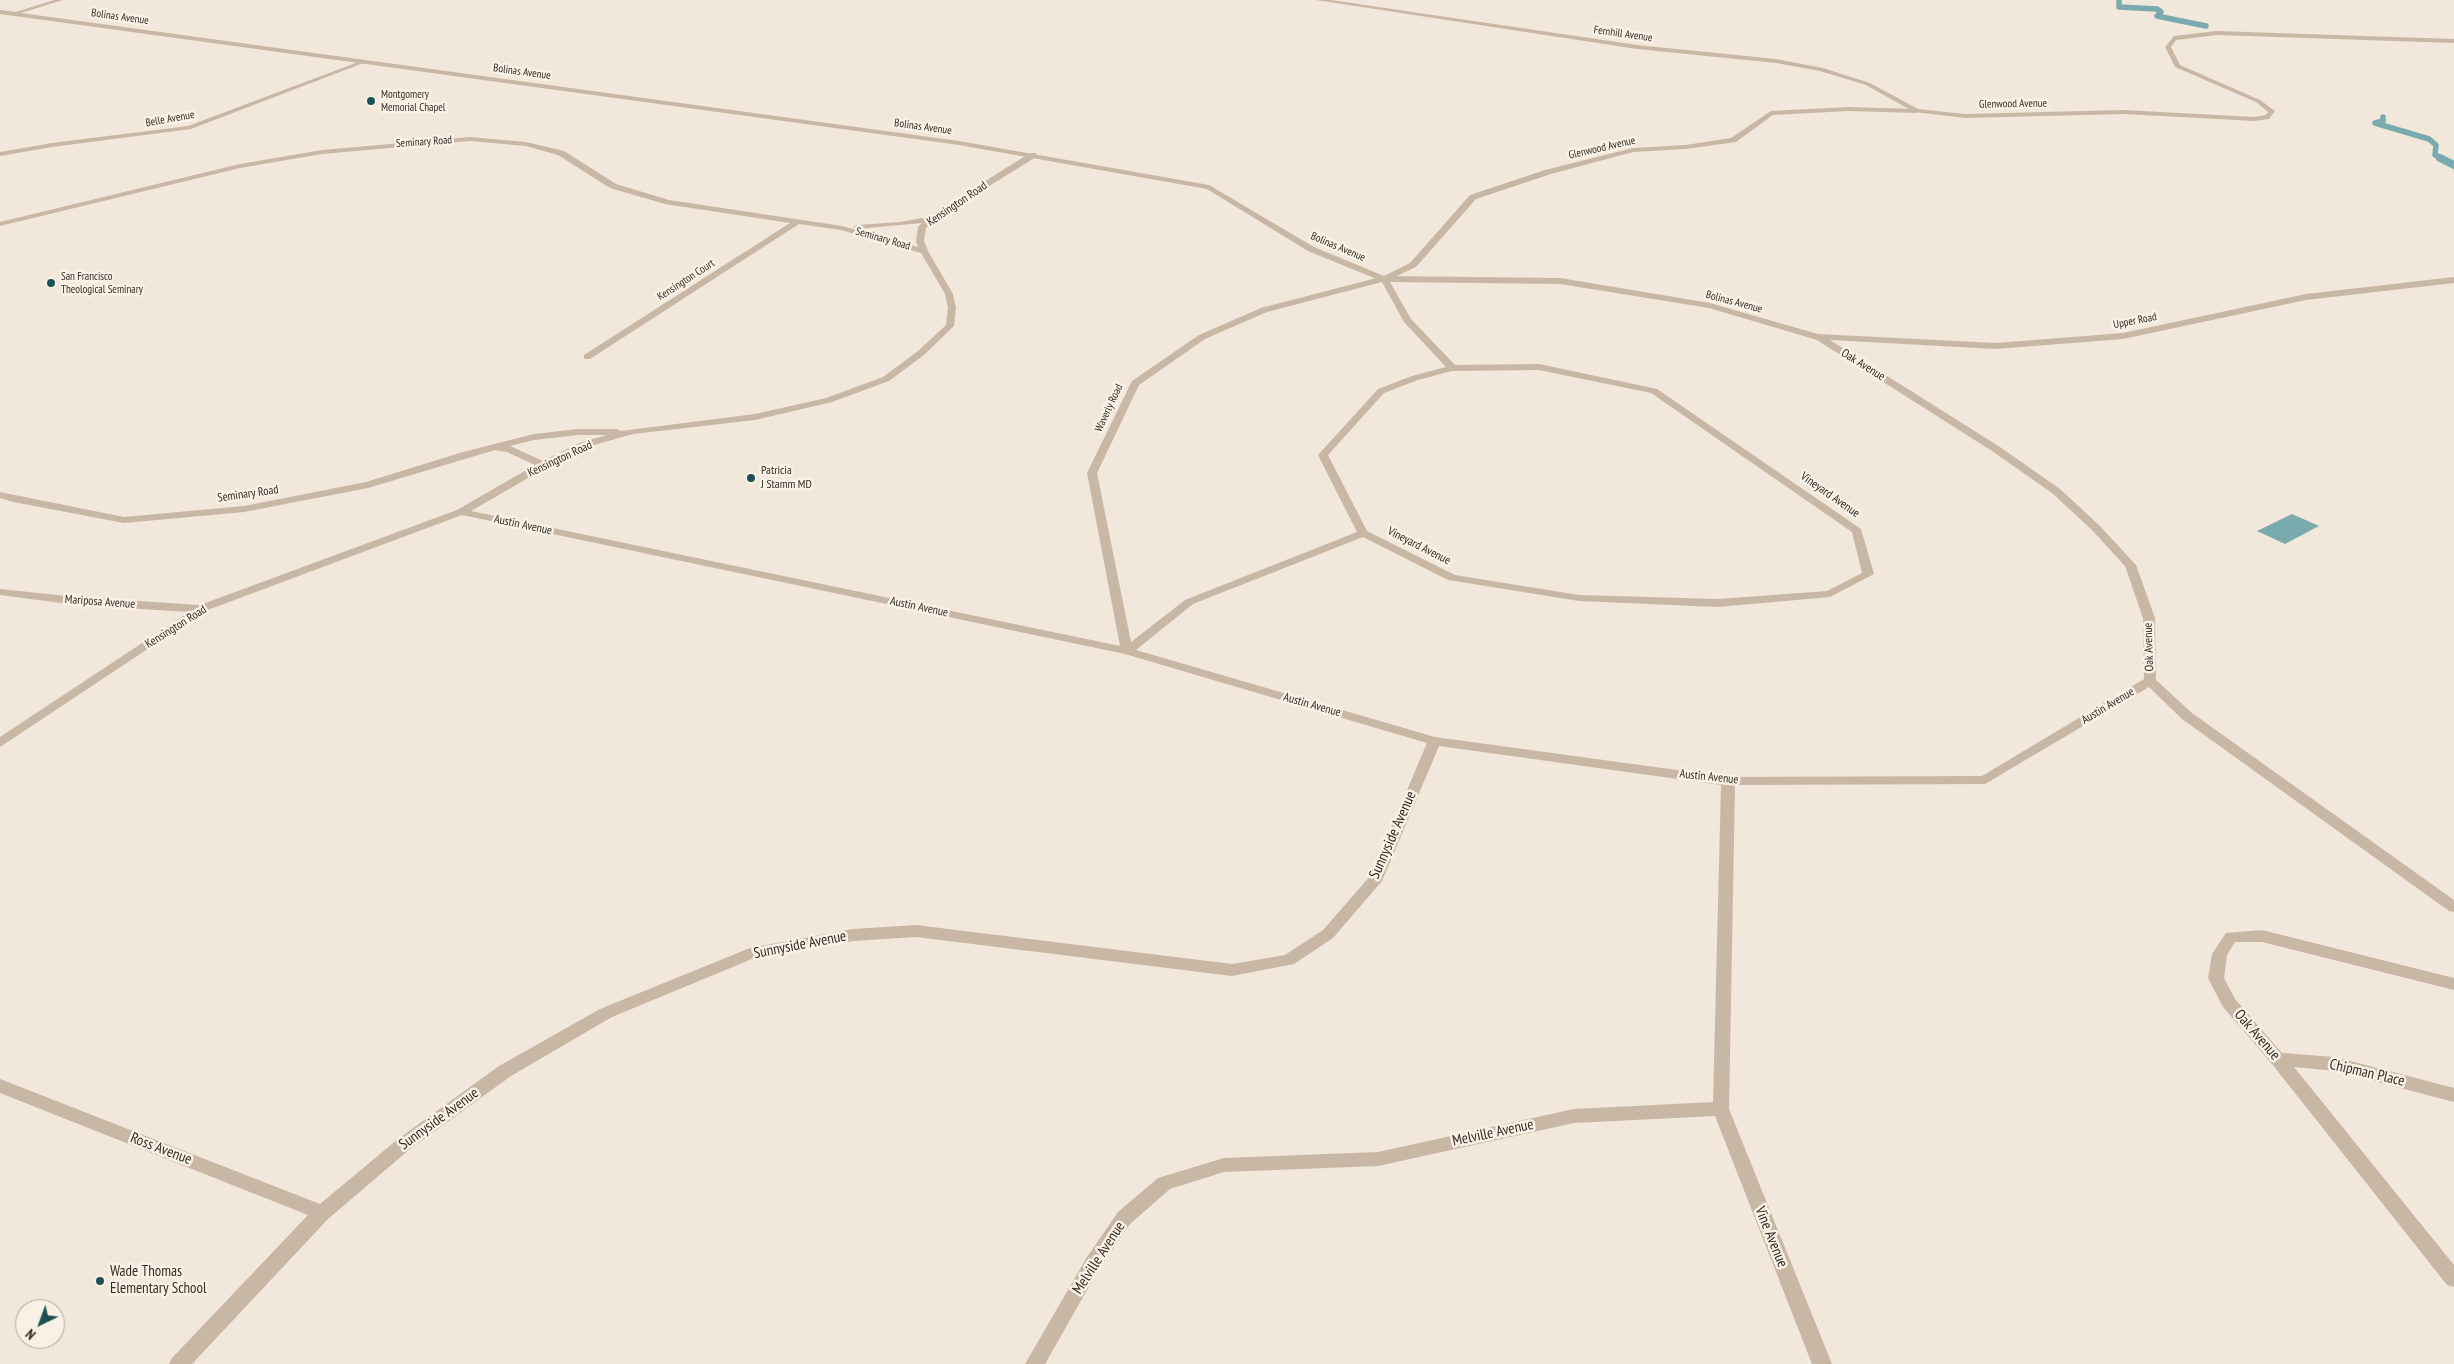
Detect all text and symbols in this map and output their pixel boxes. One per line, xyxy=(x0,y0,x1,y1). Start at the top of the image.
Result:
street label: Bolinas Avenue xyxy=(90,6,150,28)
street label: Fernhill Avenue xyxy=(1593,23,1653,45)
street label: Bolinas Avenue xyxy=(492,61,552,83)
place label: Montgomery Memorial Chapel xyxy=(381,88,445,114)
marker: Montgomery Memorial Chapel xyxy=(365,95,377,107)
street label: Glenwood Avenue xyxy=(1979,97,2047,111)
street label: Belle Avenue xyxy=(144,108,196,130)
street label: Bolinas Avenue xyxy=(893,116,953,138)
street label: Seminary Road xyxy=(395,133,453,151)
street label: Glenwood Avenue xyxy=(1567,134,1637,162)
street label: Kensington Road xyxy=(924,179,990,229)
street label: Seminary Road xyxy=(854,225,912,253)
street label: Bolinas Avenue xyxy=(1309,230,1367,264)
street label: Kensington Court xyxy=(655,257,717,303)
place label: San Francisco Theological Seminary xyxy=(61,270,143,296)
marker: San Francisco Theological Seminary xyxy=(45,277,57,289)
street label: Bolinas Avenue xyxy=(1704,288,1764,316)
street label: Upper Road xyxy=(2112,310,2158,332)
street label: Oak Avenue xyxy=(1838,346,1888,384)
street label: Waverly Road xyxy=(1092,382,1126,434)
street label: Kensington Road xyxy=(525,438,595,480)
place label: Patricia J Stamm MD xyxy=(761,464,812,492)
street label: Vineyard Avenue xyxy=(1798,469,1862,521)
marker: Patricia J Stamm MD xyxy=(745,472,757,484)
street label: Seminary Road xyxy=(217,483,279,505)
street label: Austin Avenue xyxy=(493,512,553,538)
street label: Vineyard Avenue xyxy=(1385,524,1453,568)
street label: Mariposa Avenue xyxy=(64,592,136,612)
street label: Austin Avenue xyxy=(889,594,949,620)
street label: Kensington Road xyxy=(143,602,209,652)
street label: Oak Avenue xyxy=(2141,622,2157,672)
street label: Austin Avenue xyxy=(2079,685,2137,727)
street label: Austin Avenue xyxy=(1282,690,1342,720)
street label: Austin Avenue xyxy=(1679,767,1739,787)
street label: Sunnyside Avenue xyxy=(1366,788,1420,882)
street label: Sunnyside Avenue xyxy=(752,927,848,963)
street label: Oak Avenue xyxy=(2230,1006,2284,1064)
street label: Chipman Place xyxy=(2328,1056,2406,1090)
street label: Sunnyside Avenue xyxy=(396,1084,482,1154)
street label: Melville Avenue xyxy=(1451,1116,1535,1150)
street label: Ross Avenue xyxy=(128,1129,194,1169)
street label: Vine Avenue xyxy=(1751,1204,1791,1270)
street label: Melville Avenue xyxy=(1069,1218,1129,1298)
place label: Wade Thomas Elementary School xyxy=(110,1263,207,1298)
marker: Wade Thomas Elementary School xyxy=(94,1275,106,1287)
north arrow xyxy=(15,1299,65,1349)
text: N xyxy=(22,1325,39,1344)

